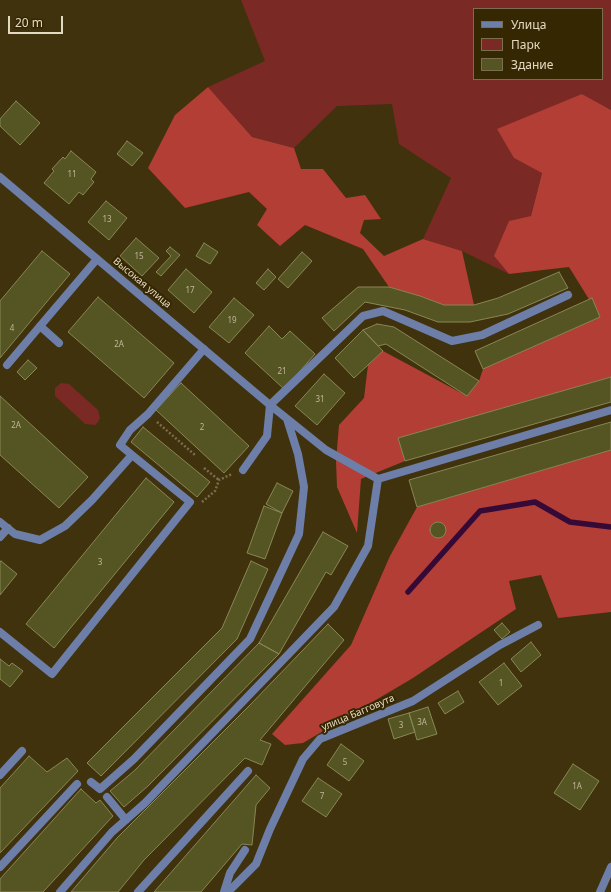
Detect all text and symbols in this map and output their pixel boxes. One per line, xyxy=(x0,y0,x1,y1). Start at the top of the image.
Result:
scale bar xyxy=(10,8,65,34)
legend xyxy=(473,8,603,80)
text: 20 m xyxy=(15,14,43,31)
text: Улица xyxy=(511,16,546,33)
text: Парк xyxy=(511,36,540,53)
text: Здание xyxy=(511,56,553,73)
house number: 11 xyxy=(67,170,77,180)
house number: 13 xyxy=(102,215,112,225)
house number: 15 xyxy=(134,252,144,262)
street label: Высокая улица xyxy=(110,255,174,311)
house number: 17 xyxy=(185,286,195,296)
house number: 19 xyxy=(227,316,237,326)
house number: 4 xyxy=(10,324,14,334)
house number: 2А xyxy=(114,340,124,350)
house number: 21 xyxy=(277,367,287,377)
house number: 31 xyxy=(315,395,325,405)
house number: 2А xyxy=(11,421,21,431)
house number: 2 xyxy=(200,423,204,433)
house number: 3 xyxy=(98,558,102,568)
house number: 1 xyxy=(499,679,503,689)
street label: улица Багговута xyxy=(320,692,396,734)
house number: 3А xyxy=(417,718,427,728)
house number: 3 xyxy=(399,721,403,731)
house number: 5 xyxy=(343,758,347,768)
house number: 1А xyxy=(572,782,582,792)
house number: 7 xyxy=(320,792,324,802)

